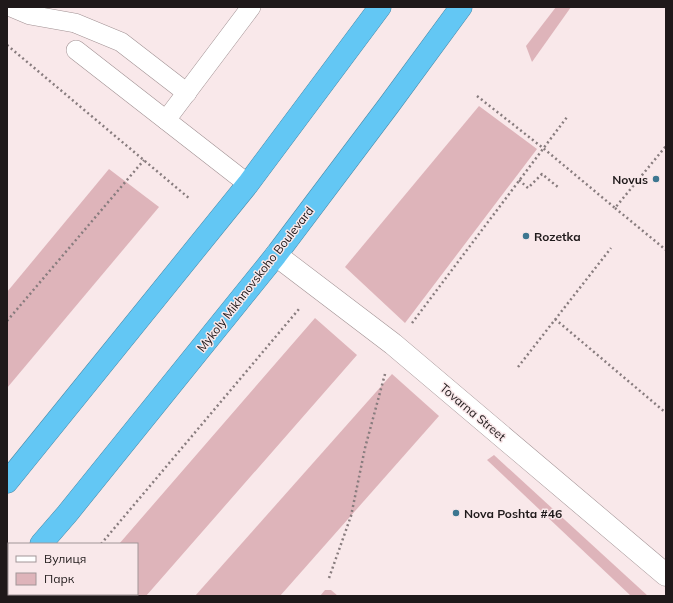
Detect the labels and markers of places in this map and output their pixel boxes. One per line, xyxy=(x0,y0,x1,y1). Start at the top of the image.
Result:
place label: Novus xyxy=(612,172,648,187)
marker: Novus xyxy=(651,174,661,184)
place label: Rozetka xyxy=(534,229,581,244)
marker: Rozetka xyxy=(521,231,531,241)
place label: Nova Poshta #46 xyxy=(464,506,562,521)
marker: Nova Poshta #46 xyxy=(451,508,461,518)

